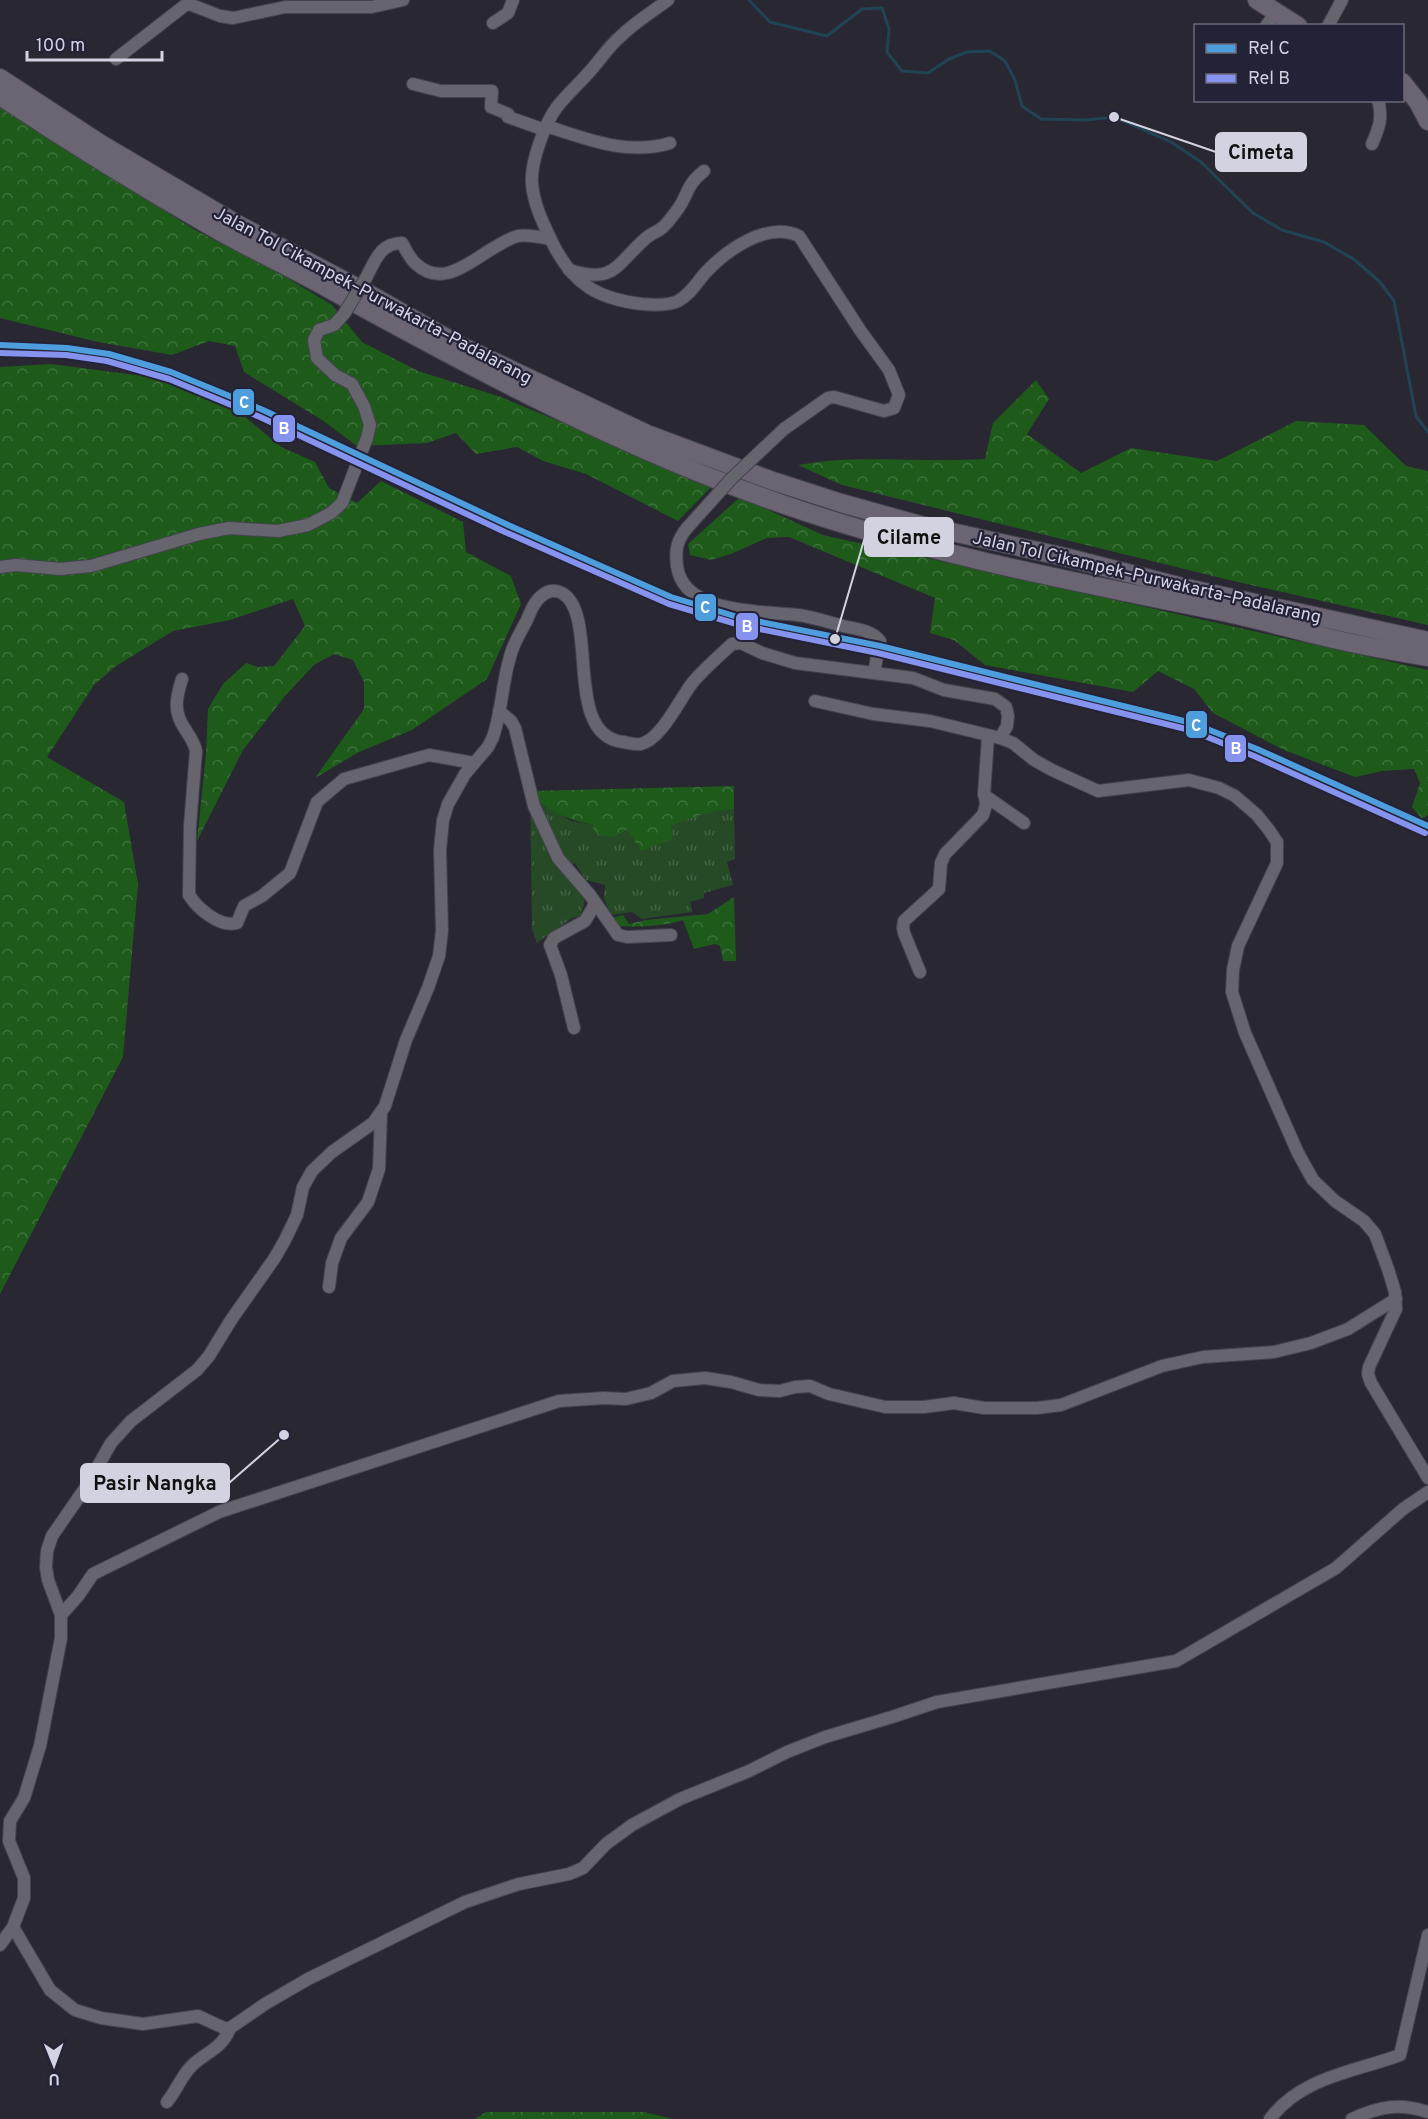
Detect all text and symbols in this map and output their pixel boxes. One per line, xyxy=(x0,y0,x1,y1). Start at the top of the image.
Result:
scale bar xyxy=(27,24,162,62)
legend xyxy=(1194,24,1404,102)
text: 100 m xyxy=(36,35,85,58)
text: Rel C xyxy=(1248,38,1290,61)
text: Rel B xyxy=(1248,68,1290,91)
callout: Cimeta xyxy=(1216,133,1306,171)
text: Cimeta xyxy=(1228,141,1294,167)
street label: Jalan Tol Cikampek–Purwakarta–Padalarang xyxy=(209,202,535,390)
line badge: C xyxy=(232,388,255,416)
text: C xyxy=(239,394,249,414)
line badge: B xyxy=(272,414,296,443)
text: B xyxy=(278,420,290,440)
callout: Cilame xyxy=(865,518,953,556)
text: Cilame xyxy=(877,526,941,552)
street label: Jalan Tol Cikampek–Purwakarta–Padalarang xyxy=(970,527,1323,630)
line badge: C xyxy=(694,593,717,622)
text: C xyxy=(700,599,710,619)
line badge: B xyxy=(735,612,759,641)
text: B xyxy=(741,618,753,638)
line badge: C xyxy=(1185,710,1208,739)
text: C xyxy=(1191,717,1201,737)
line badge: B xyxy=(1224,734,1247,763)
text: B xyxy=(1230,740,1242,760)
callout: Pasir Nangka xyxy=(81,1464,229,1502)
text: Pasir Nangka xyxy=(93,1472,217,1498)
north arrow xyxy=(24,2035,84,2095)
text: U xyxy=(48,2068,60,2088)

